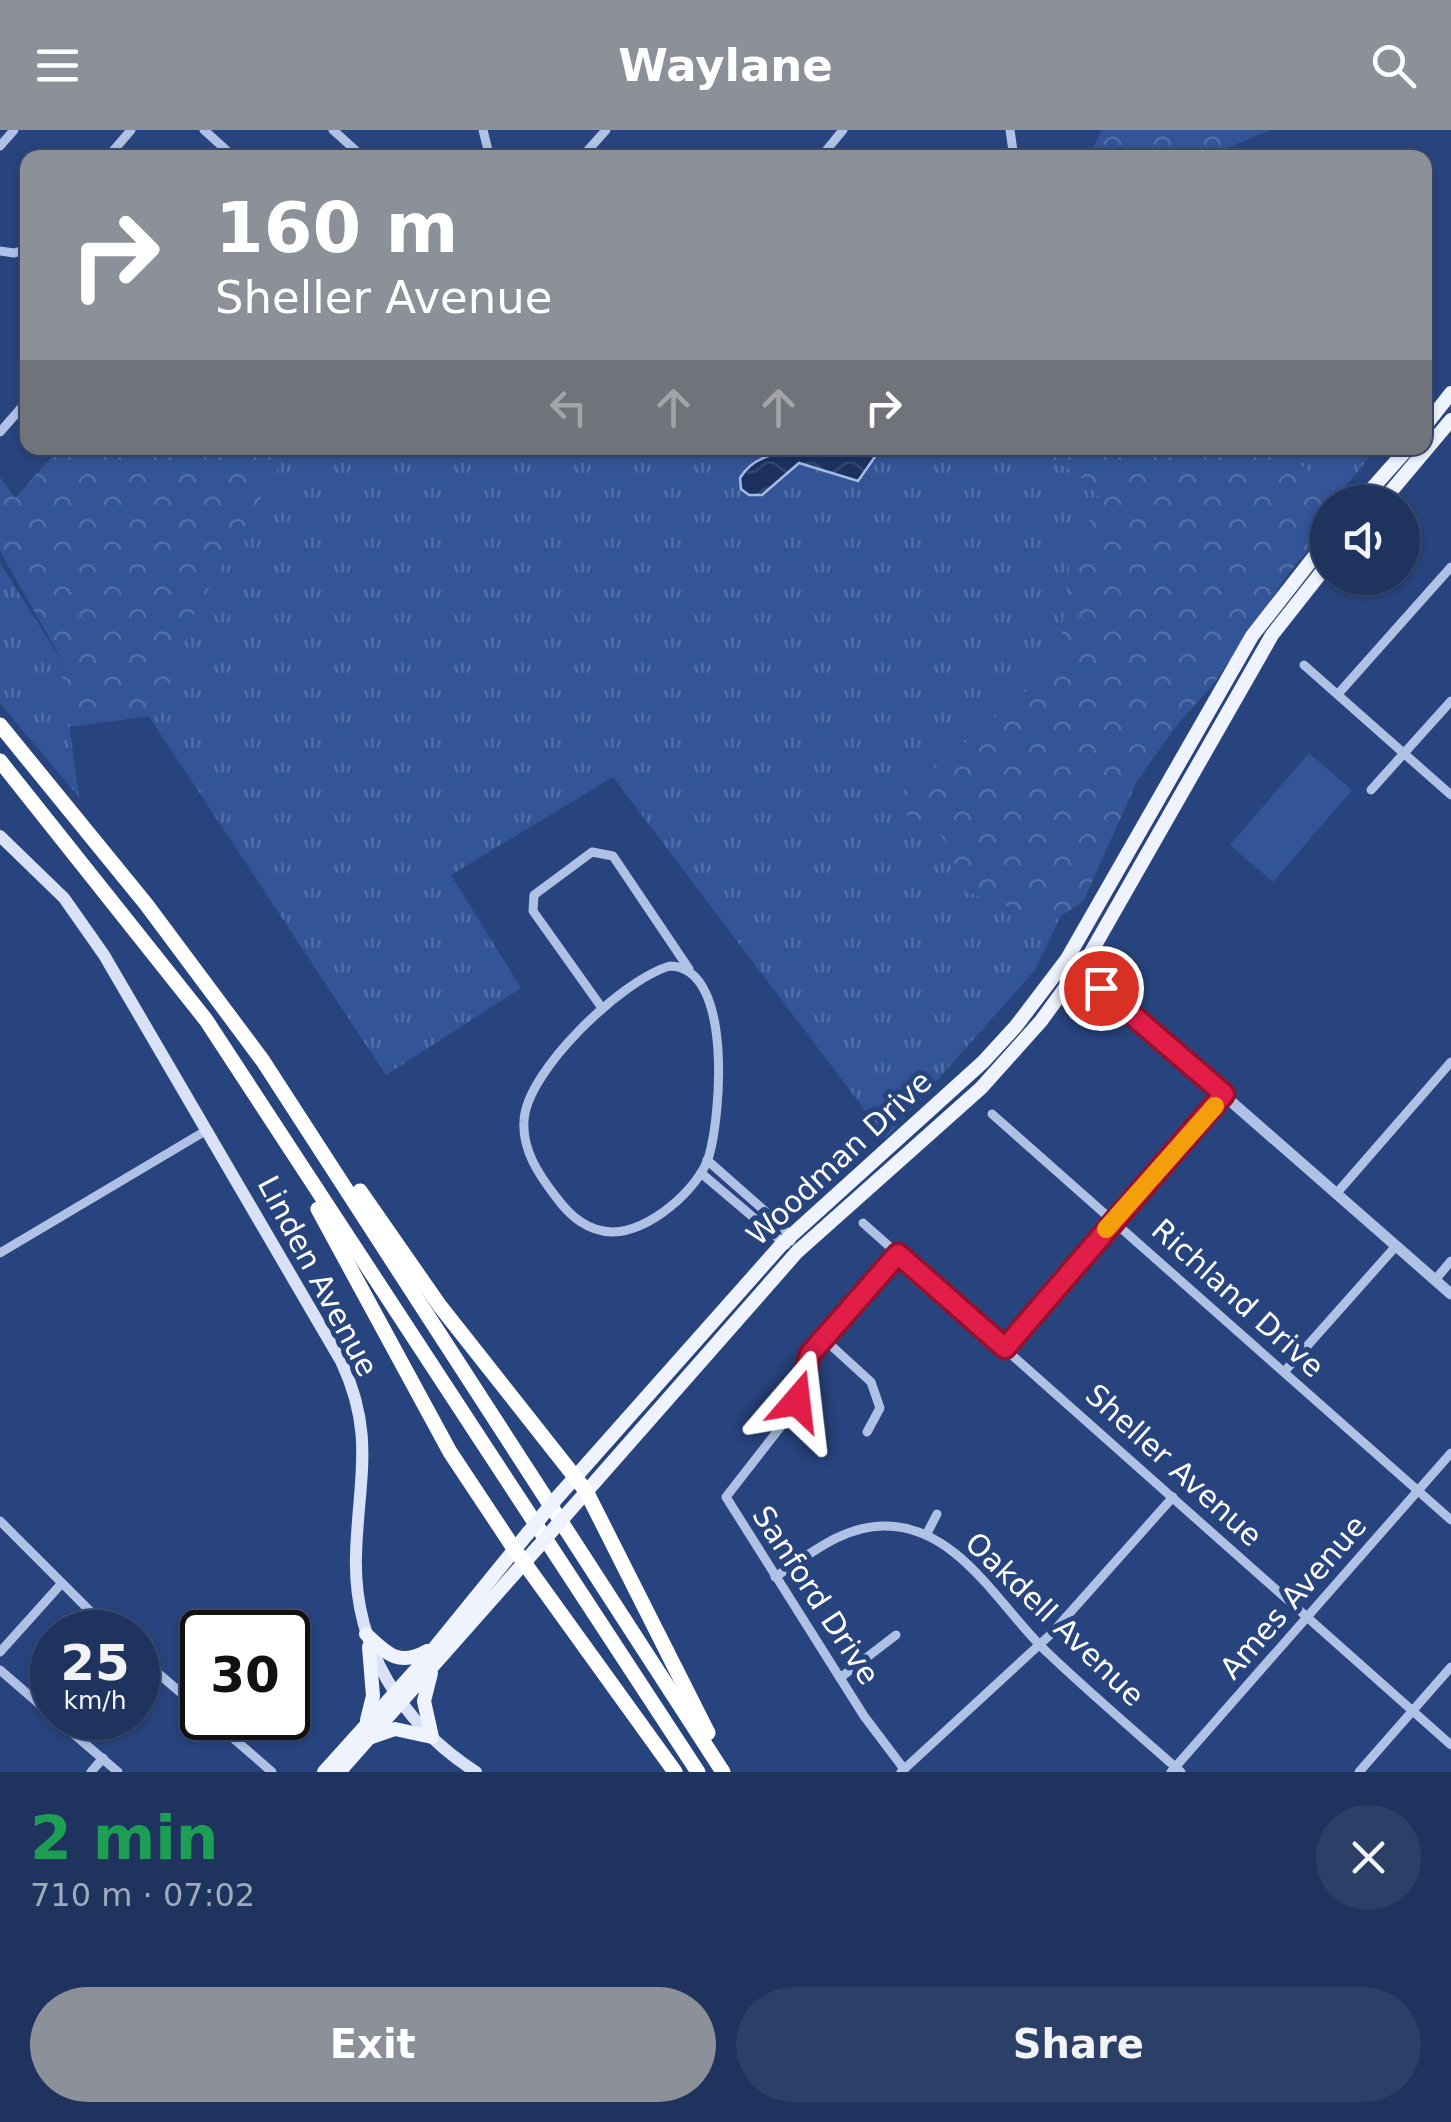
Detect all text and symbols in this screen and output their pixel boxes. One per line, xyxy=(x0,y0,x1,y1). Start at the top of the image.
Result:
icon: menu xyxy=(30,38,85,93)
icon: search xyxy=(1366,38,1421,93)
text: Waylane xyxy=(618,39,833,92)
text: 160 m xyxy=(215,187,458,269)
icon: right xyxy=(50,190,180,320)
text: Sheller Avenue xyxy=(215,271,552,324)
icon: left xyxy=(541,380,596,435)
icon: ahead xyxy=(646,380,701,435)
icon: ahead xyxy=(751,380,806,435)
icon: right xyxy=(856,380,911,435)
map controls xyxy=(1310,485,1420,595)
button: sound xyxy=(1310,485,1420,595)
pin xyxy=(1059,946,1144,1031)
icon: arrive xyxy=(1074,961,1129,1016)
street label: Woodman Drive xyxy=(739,1063,939,1253)
street label: Linden Avenue xyxy=(251,1170,385,1382)
street label: Richland Drive xyxy=(1145,1212,1331,1384)
position arrow xyxy=(745,1349,849,1453)
street label: Sheller Avenue xyxy=(1079,1377,1269,1553)
street label: Sanford Drive xyxy=(745,1499,887,1691)
street label: Ames Avenue xyxy=(1213,1508,1373,1686)
street label: Oakdell Avenue xyxy=(958,1525,1152,1713)
speed limit sign: 30 xyxy=(180,1610,310,1740)
text: 25 xyxy=(60,1634,130,1692)
text: km/h xyxy=(63,1686,127,1715)
text: 2 min xyxy=(30,1803,218,1873)
button: close xyxy=(1316,1805,1421,1910)
text: 710 m · 07:02 xyxy=(30,1876,255,1914)
button: Exit xyxy=(30,1987,716,2102)
button: Share xyxy=(736,1987,1421,2102)

